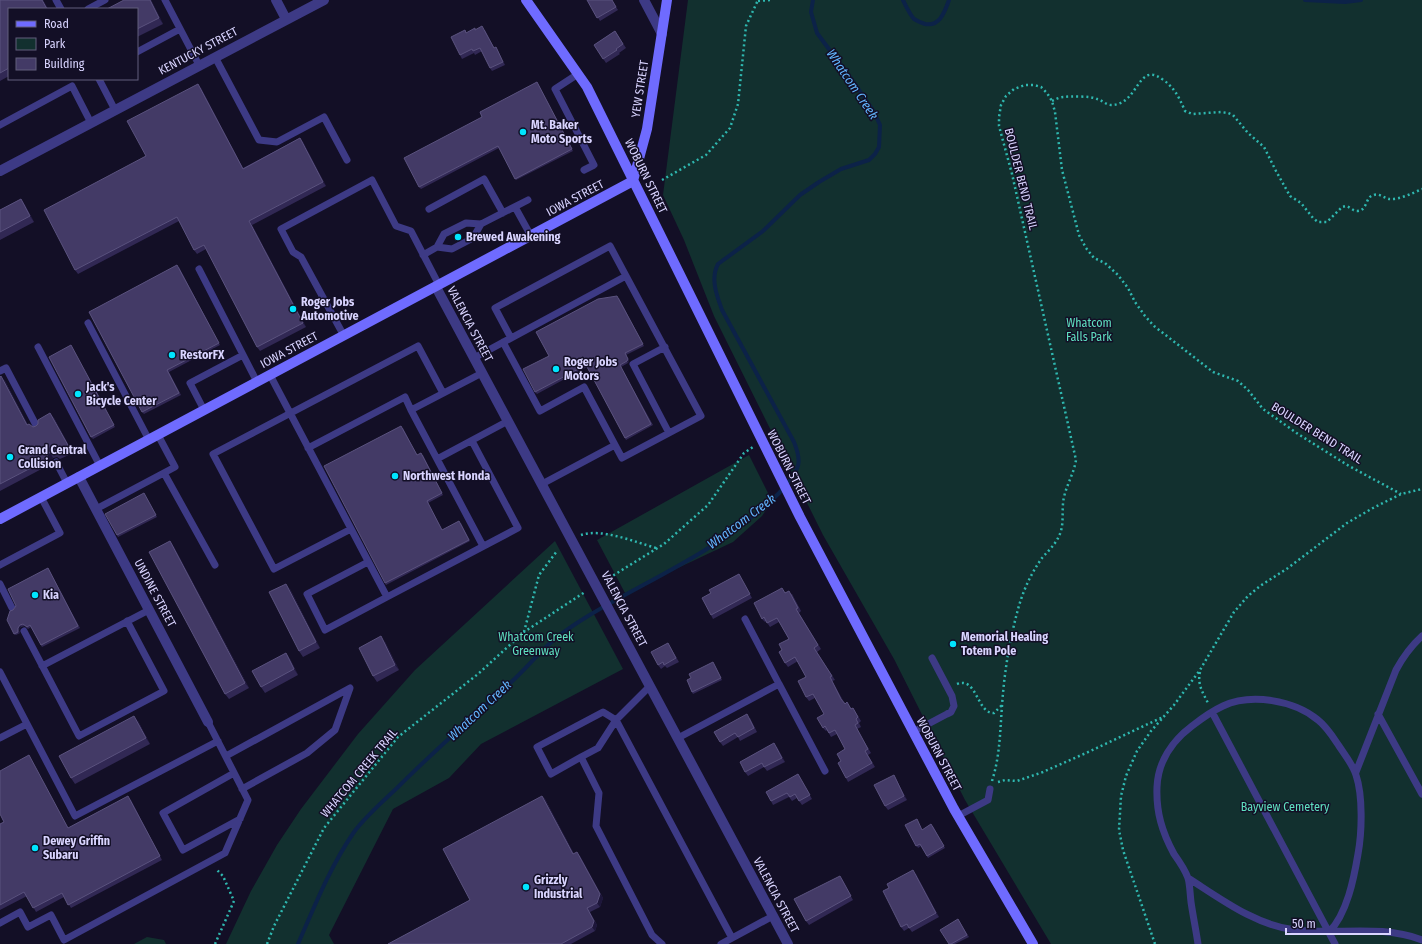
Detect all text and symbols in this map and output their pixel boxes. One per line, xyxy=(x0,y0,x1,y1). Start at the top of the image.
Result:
legend xyxy=(8,8,138,80)
text: Road xyxy=(44,17,69,31)
street label: KENTUCKY STREET xyxy=(156,24,240,78)
text: Park xyxy=(44,37,66,51)
water label: Whatcom Creek xyxy=(824,46,882,123)
text: Building xyxy=(44,57,85,71)
street label: YEW STREET xyxy=(629,59,652,119)
place label: Mt. Baker Moto Sports xyxy=(531,118,593,146)
marker: Mt. Baker Moto Sports xyxy=(518,127,528,137)
street label: BOULDER BEND TRAIL xyxy=(1002,127,1041,232)
street label: WOBURN STREET xyxy=(622,136,670,216)
street label: IOWA STREET xyxy=(544,177,607,219)
place label: Brewed Awakening xyxy=(466,230,560,244)
marker: Brewed Awakening xyxy=(453,232,463,242)
street label: VALENCIA STREET xyxy=(444,284,496,365)
place label: Roger Jobs Automotive xyxy=(300,295,359,323)
marker: Roger Jobs Automotive xyxy=(288,304,298,314)
park label: Whatcom Falls Park xyxy=(1066,316,1112,344)
street label: IOWA STREET xyxy=(258,329,321,371)
place label: RestorFX xyxy=(180,348,225,362)
marker: RestorFX xyxy=(167,350,177,360)
place label: Roger Jobs Motors xyxy=(564,355,618,383)
marker: Roger Jobs Motors xyxy=(551,364,561,374)
place label: Jack's Bicycle Center xyxy=(85,380,157,408)
marker: Jack's Bicycle Center xyxy=(73,389,83,399)
street label: BOULDER BEND TRAIL xyxy=(1269,399,1366,467)
street label: WOBURN STREET xyxy=(764,428,814,507)
place label: Grand Central Collision xyxy=(18,443,87,471)
marker: Grand Central Collision xyxy=(5,452,15,462)
place label: Northwest Honda xyxy=(403,469,490,483)
marker: Northwest Honda xyxy=(390,471,400,481)
water label: Whatcom Creek xyxy=(704,491,779,552)
street label: UNDINE STREET xyxy=(131,557,179,630)
street label: VALENCIA STREET xyxy=(598,569,650,650)
place label: Kia xyxy=(43,588,59,602)
marker: Kia xyxy=(30,590,40,600)
park label: Whatcom Creek Greenway xyxy=(498,630,574,658)
place label: Memorial Healing Totem Pole xyxy=(961,630,1048,658)
marker: Memorial Healing Totem Pole xyxy=(948,639,958,649)
water label: Whatcom Creek xyxy=(444,677,515,744)
street label: WOBURN STREET xyxy=(914,715,964,794)
street label: WHATCOM CREEK TRAIL xyxy=(318,725,401,820)
park label: Bayview Cemetery xyxy=(1241,800,1330,814)
place label: Dewey Griffin Subaru xyxy=(43,834,110,862)
marker: Dewey Griffin Subaru xyxy=(30,843,40,853)
street label: VALENCIA STREET xyxy=(750,855,802,936)
place label: Grizzly Industrial xyxy=(534,873,583,901)
marker: Grizzly Industrial xyxy=(521,882,531,892)
scale bar xyxy=(1286,910,1390,936)
text: 50 m xyxy=(1292,917,1316,931)

